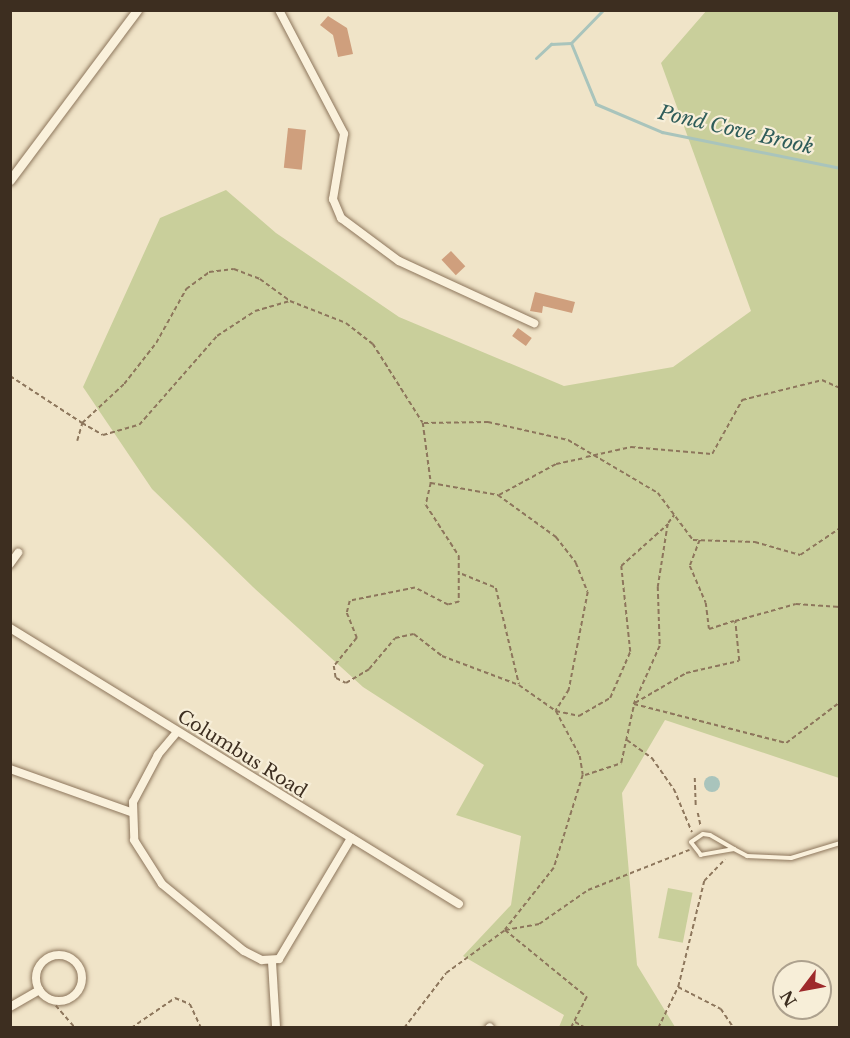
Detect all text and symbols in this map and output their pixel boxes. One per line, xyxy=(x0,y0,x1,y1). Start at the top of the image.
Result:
water label: Pond Cove Brook xyxy=(656,100,816,160)
street label: Columbus Road xyxy=(173,705,311,803)
north arrow xyxy=(772,960,832,1020)
text: N xyxy=(776,987,801,1010)

